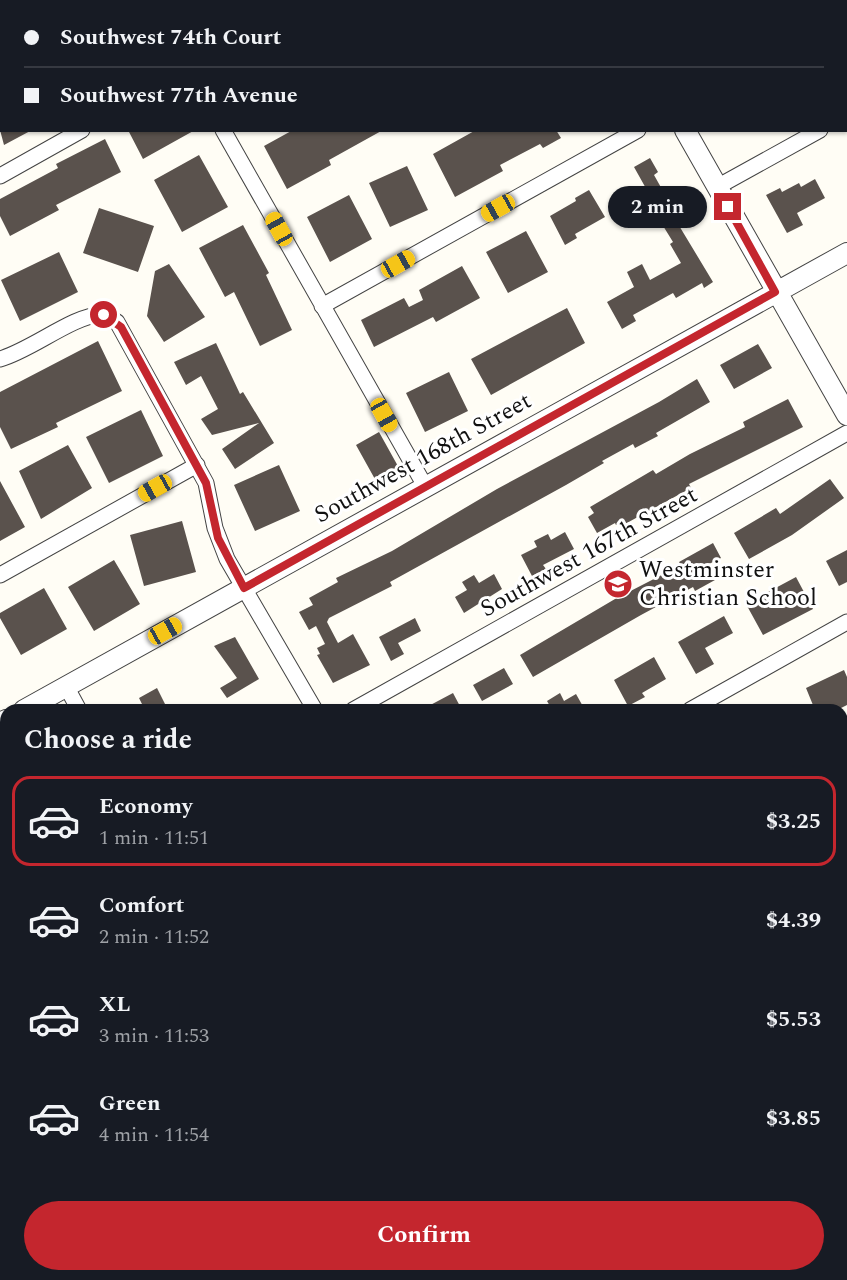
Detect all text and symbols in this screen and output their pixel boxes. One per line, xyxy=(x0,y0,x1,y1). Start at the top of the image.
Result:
text: Southwest 74th Court xyxy=(60,21,281,54)
text: Southwest 77th Avenue xyxy=(60,79,298,112)
callout: 2 min xyxy=(608,186,707,228)
car xyxy=(478,191,518,225)
text: 2 min xyxy=(631,192,684,222)
route end xyxy=(714,193,741,220)
car xyxy=(262,209,296,249)
car xyxy=(378,247,418,281)
route start xyxy=(90,301,117,328)
street label: Southwest 168th Street xyxy=(308,383,538,533)
car xyxy=(367,395,401,435)
car xyxy=(135,471,175,505)
street label: Southwest 167th Street xyxy=(474,477,704,627)
place label: Westminster Christian School xyxy=(639,552,817,616)
school or university icon: Westminster Christian School xyxy=(602,568,634,600)
car xyxy=(145,614,185,648)
text: Choose a ride xyxy=(24,719,192,761)
text: Economy xyxy=(99,790,192,823)
icon: car xyxy=(27,794,81,848)
text: $3.25 xyxy=(766,805,821,838)
text: 1 min · 11:51 xyxy=(99,823,209,853)
text: Comfort xyxy=(99,889,184,922)
icon: car xyxy=(27,893,81,947)
text: $4.39 xyxy=(766,904,821,937)
text: 2 min · 11:52 xyxy=(99,922,209,952)
text: XL xyxy=(99,988,130,1021)
icon: car xyxy=(27,992,81,1046)
text: $5.53 xyxy=(766,1003,821,1036)
text: 3 min · 11:53 xyxy=(99,1021,209,1051)
text: Green xyxy=(99,1087,161,1120)
icon: car xyxy=(27,1091,81,1145)
text: $3.85 xyxy=(766,1102,821,1135)
text: 4 min · 11:54 xyxy=(99,1120,209,1150)
button: Confirm xyxy=(24,1201,824,1270)

